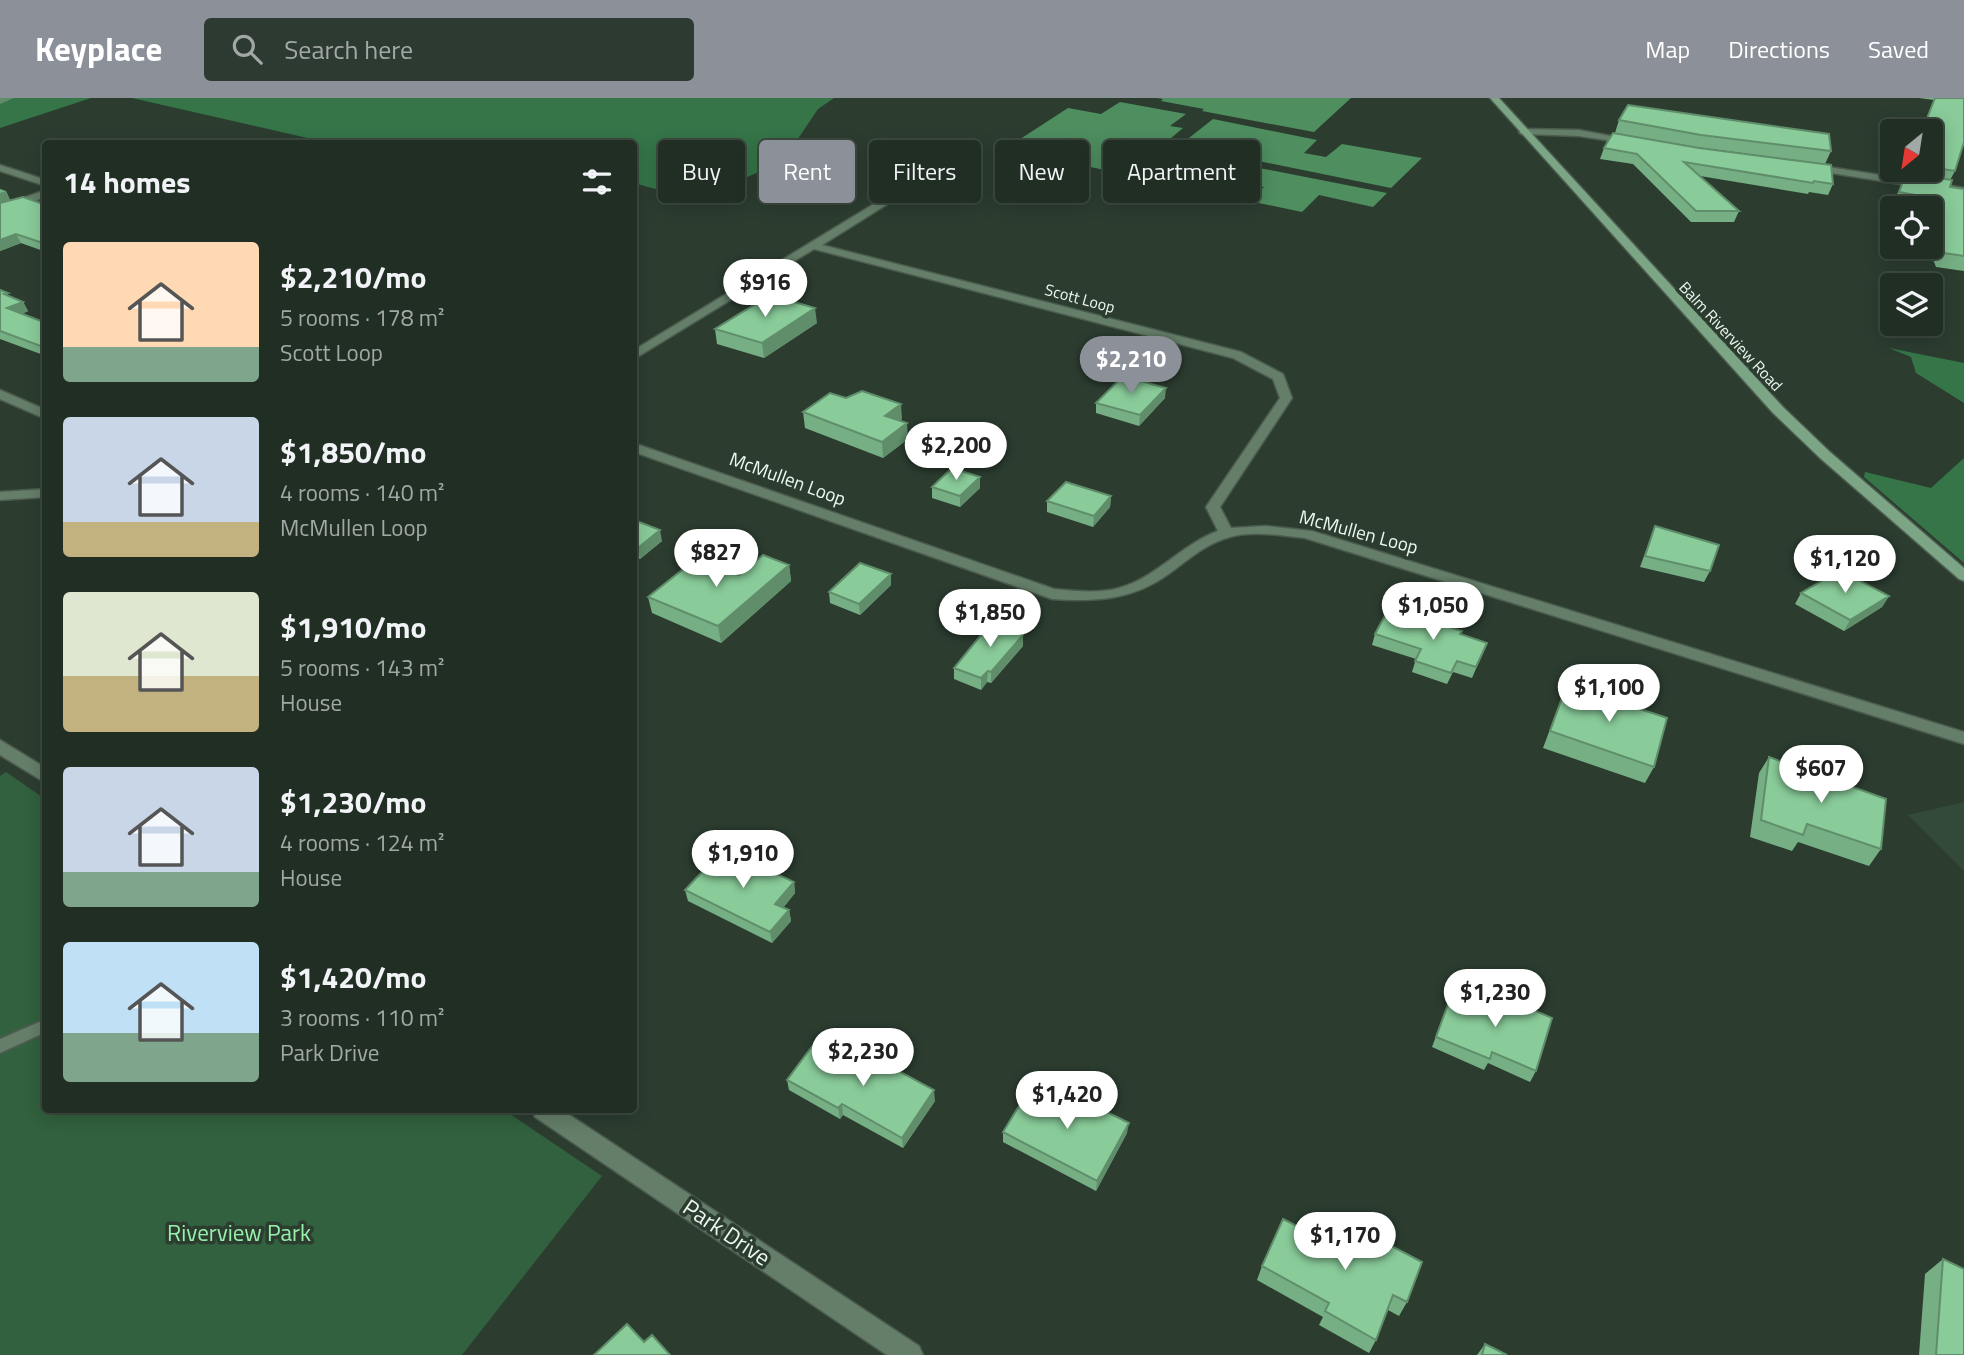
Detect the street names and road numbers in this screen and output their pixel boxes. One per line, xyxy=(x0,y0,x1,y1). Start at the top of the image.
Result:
street label: Balm Riverview Road xyxy=(1674,276,1788,396)
street label: Scott Loop xyxy=(1042,277,1118,319)
street label: McMullen Loop xyxy=(726,444,850,512)
street label: McMullen Loop xyxy=(1296,501,1422,561)
street label: Park Drive xyxy=(676,1190,778,1274)

